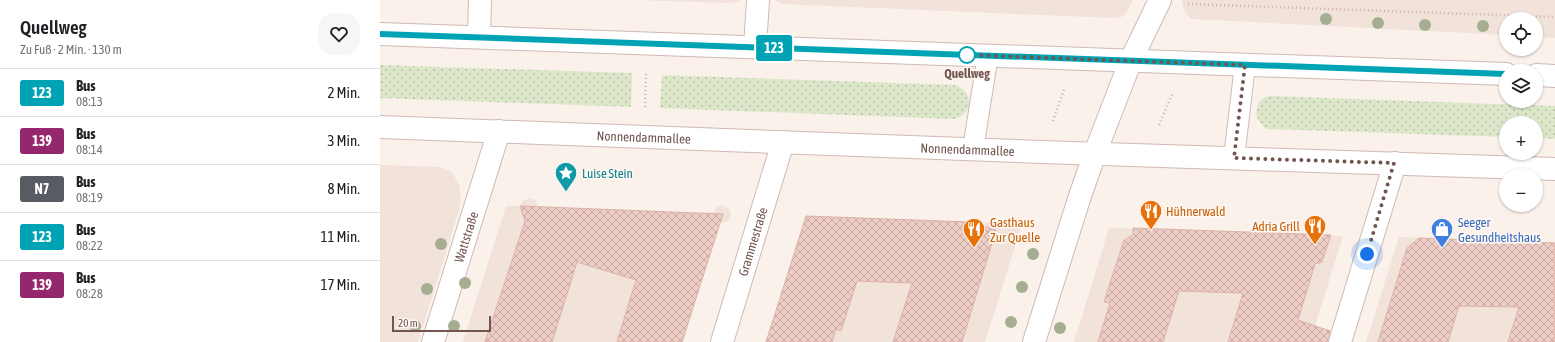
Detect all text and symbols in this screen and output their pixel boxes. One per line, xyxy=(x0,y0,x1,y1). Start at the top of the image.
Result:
map controls xyxy=(1499,12,1543,212)
button: locate xyxy=(1499,12,1543,56)
button: heart xyxy=(318,13,360,55)
text: Quellweg xyxy=(20,16,87,38)
line badge: 123 xyxy=(751,35,797,61)
text: 123 xyxy=(764,40,784,56)
text: Zu Fuß · 2 Min. · 130 m xyxy=(20,42,122,57)
marker: Quellweg xyxy=(958,46,976,64)
button: layers xyxy=(1499,64,1543,108)
place label: Quellweg xyxy=(944,66,990,81)
text: Bus xyxy=(76,77,96,94)
text: 2 Min. xyxy=(327,84,360,101)
text: 123 xyxy=(32,85,52,101)
text: 08:13 xyxy=(76,94,103,109)
button: + xyxy=(1499,116,1543,160)
text: Bus xyxy=(76,125,96,142)
street label: Nonnendammallee xyxy=(596,128,691,147)
text: 3 Min. xyxy=(327,132,360,149)
text: 139 xyxy=(32,133,52,149)
street label: Nonnendammallee xyxy=(920,140,1015,159)
text: 08:14 xyxy=(76,142,103,157)
place icon: Luise Stein xyxy=(553,160,579,193)
place label: Luise Stein xyxy=(582,166,633,181)
button: − xyxy=(1499,168,1543,212)
text: Bus xyxy=(76,173,96,190)
text: 8 Min. xyxy=(327,180,360,197)
text: N7 xyxy=(35,181,49,197)
text: 08:19 xyxy=(76,190,103,205)
restaurant icon: Hühnerwald xyxy=(1138,198,1164,231)
place label: Hühnerwald xyxy=(1166,204,1225,219)
street label: Grammestraße xyxy=(736,205,771,278)
street label: Wattstraße xyxy=(451,210,481,265)
restaurant icon: Adria Grill xyxy=(1302,213,1328,246)
place label: Gasthaus Zur Quelle xyxy=(990,215,1040,245)
place label: Seeger Gesundheitshaus xyxy=(1458,215,1541,245)
restaurant icon: Gasthaus Zur Quelle xyxy=(961,216,987,249)
shop icon: Seeger Gesundheitshaus xyxy=(1429,216,1455,249)
place label: Adria Grill xyxy=(1252,219,1301,234)
text: Bus xyxy=(76,221,96,238)
text: 11 Min. xyxy=(320,228,360,245)
text: 123 xyxy=(32,229,52,245)
text: 08:22 xyxy=(76,238,103,253)
your location xyxy=(1357,244,1377,264)
text: Bus xyxy=(76,269,96,286)
text: 17 Min. xyxy=(320,276,360,293)
text: 139 xyxy=(32,277,52,293)
text: 08:28 xyxy=(76,286,103,301)
scale bar xyxy=(392,314,491,333)
text: 20 m xyxy=(398,317,418,329)

